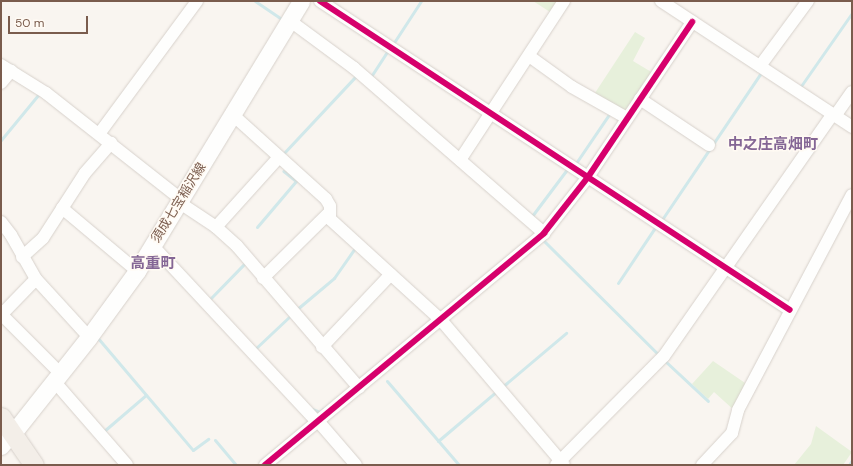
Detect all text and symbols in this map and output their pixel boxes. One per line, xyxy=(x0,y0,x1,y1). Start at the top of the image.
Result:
scale bar xyxy=(10,8,90,34)
text: 50 m xyxy=(15,15,44,31)
district label: 中之庄高畑町 xyxy=(728,136,818,154)
street label: 須成七宝稲沢線 xyxy=(148,160,210,246)
district label: 高重町 xyxy=(131,255,175,273)

